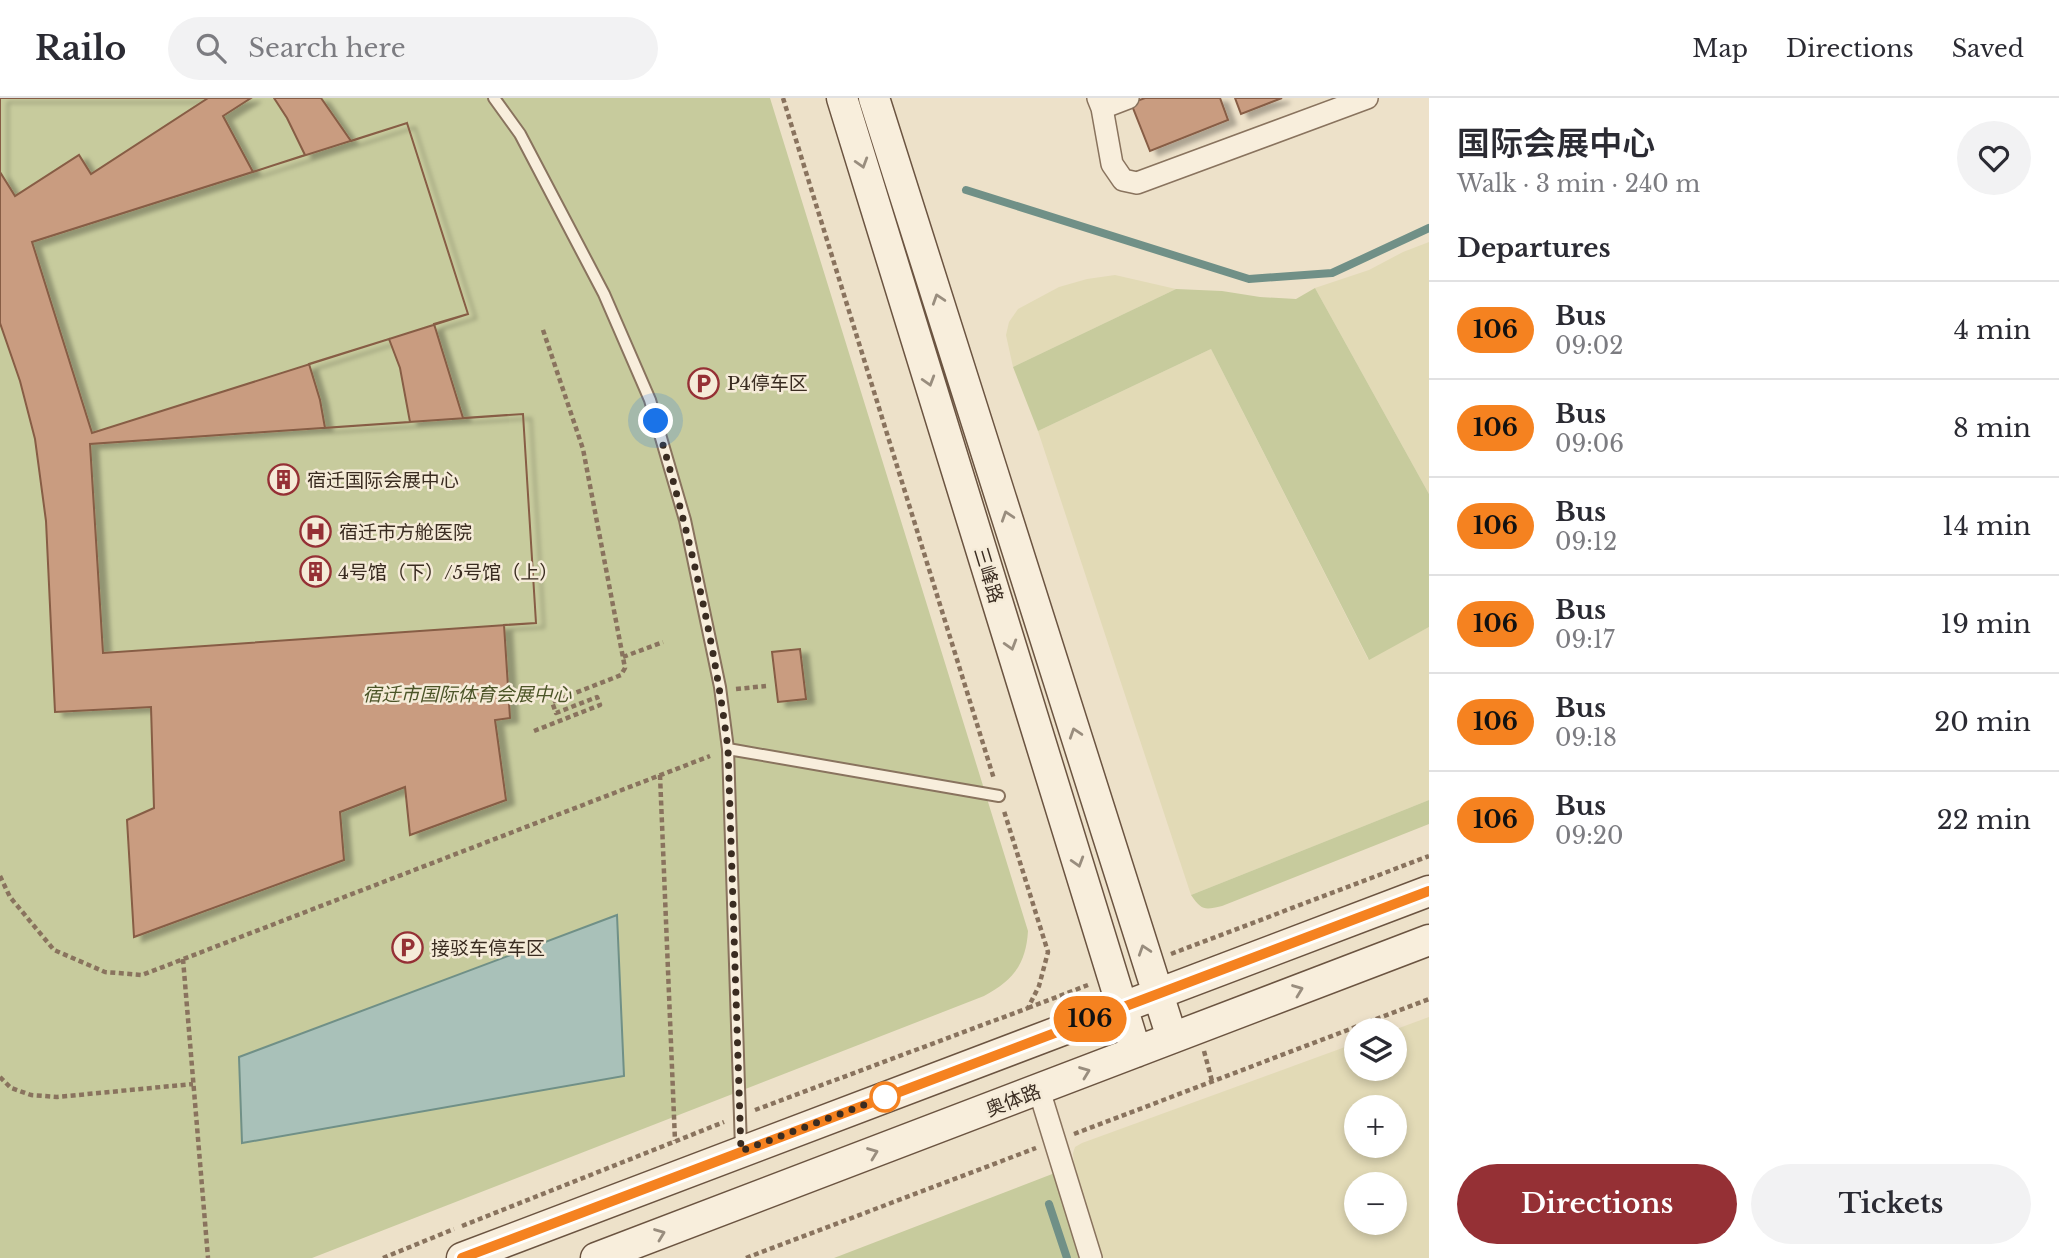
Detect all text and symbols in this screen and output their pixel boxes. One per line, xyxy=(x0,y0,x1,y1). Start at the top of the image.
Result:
search box xyxy=(168,17,658,80)
text: Railo xyxy=(35,28,126,69)
icon: search xyxy=(192,29,230,67)
text: Search here xyxy=(248,32,406,64)
text: Map xyxy=(1692,34,1748,63)
text: Directions xyxy=(1786,34,1914,63)
text: Saved xyxy=(1952,34,2024,63)
button: heart xyxy=(1957,121,2031,195)
text: 国际会展中心 xyxy=(1457,123,1655,164)
one-way arrow xyxy=(854,157,869,169)
text: Walk · 3 min · 240 m xyxy=(1457,170,1700,198)
text: Departures xyxy=(1457,232,1611,264)
one-way arrow xyxy=(931,294,946,306)
text: Bus xyxy=(1555,300,1606,332)
text: 4 min xyxy=(1954,314,2031,346)
text: 106 xyxy=(1473,315,1518,344)
text: 09:02 xyxy=(1555,332,1623,360)
parking icon: P4停车区 xyxy=(687,366,721,400)
place label: P4停车区 xyxy=(727,372,808,395)
one-way arrow xyxy=(921,374,936,386)
text: Bus xyxy=(1555,398,1606,430)
your location xyxy=(638,403,673,438)
text: 8 min xyxy=(1953,412,2031,444)
text: 106 xyxy=(1473,413,1518,442)
text: 09:06 xyxy=(1555,430,1624,458)
building icon: 宿迁国际会展中心 xyxy=(267,463,301,497)
place label: 宿迁国际会展中心 xyxy=(307,469,459,492)
text: Bus xyxy=(1555,496,1606,528)
one-way arrow xyxy=(1000,510,1015,522)
text: 14 min xyxy=(1942,510,2031,542)
text: 106 xyxy=(1473,511,1518,540)
hospital icon: 宿迁市方舱医院 xyxy=(299,515,333,549)
place label: 宿迁市方舱医院 xyxy=(339,521,472,544)
text: 09:12 xyxy=(1555,528,1617,556)
street label: 三峰路 xyxy=(969,545,1008,606)
building icon: 4号馆（下）/5号馆（上） xyxy=(298,555,332,589)
place label: 4号馆（下）/5号馆（上） xyxy=(338,561,558,584)
text: Bus xyxy=(1555,594,1606,626)
text: 19 min xyxy=(1941,608,2031,640)
text: 106 xyxy=(1473,609,1518,638)
text: 09:17 xyxy=(1555,626,1615,654)
one-way arrow xyxy=(1002,639,1017,651)
park label: 宿迁市国际体育会展中心 xyxy=(362,683,572,706)
text: Bus xyxy=(1555,692,1606,724)
text: 20 min xyxy=(1934,706,2031,738)
text: 106 xyxy=(1473,707,1518,736)
text: 09:18 xyxy=(1555,724,1617,752)
one-way arrow xyxy=(1069,727,1084,739)
text: Bus xyxy=(1555,790,1606,822)
text: 22 min xyxy=(1937,804,2031,836)
text: 106 xyxy=(1473,805,1518,834)
text: 09:20 xyxy=(1555,822,1623,850)
one-way arrow xyxy=(1069,856,1084,868)
parking icon: 接驳车停车区 xyxy=(391,931,425,965)
place label: 接驳车停车区 xyxy=(431,937,545,960)
one-way arrow xyxy=(1138,944,1153,956)
one-way arrow xyxy=(1291,985,1303,999)
line badge: 106 xyxy=(1050,996,1130,1042)
text: 106 xyxy=(1068,1004,1112,1033)
map controls xyxy=(1344,1018,1407,1235)
button: layers xyxy=(1344,1018,1407,1081)
one-way arrow xyxy=(1079,1066,1091,1080)
street label: 奥体路 xyxy=(982,1080,1044,1121)
unlabelled marker xyxy=(870,1082,900,1112)
button: + xyxy=(1344,1095,1407,1158)
one-way arrow xyxy=(866,1147,878,1161)
button: Directions xyxy=(1457,1164,1737,1244)
button: Tickets xyxy=(1751,1164,2031,1244)
button: − xyxy=(1344,1172,1407,1235)
one-way arrow xyxy=(654,1228,666,1242)

